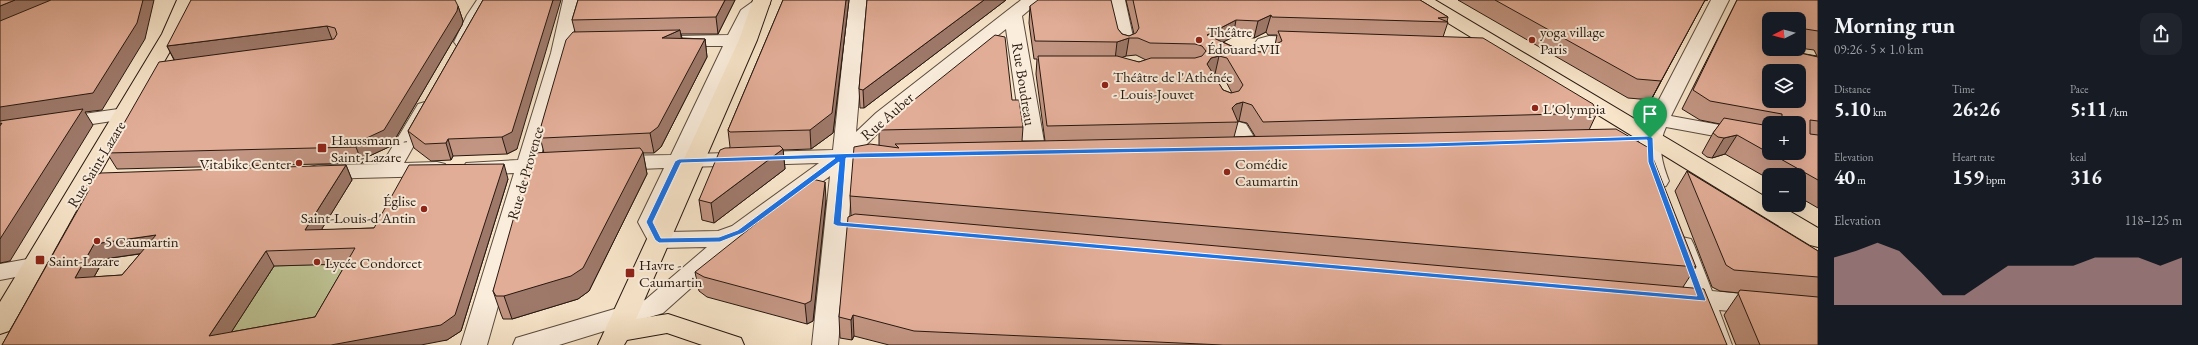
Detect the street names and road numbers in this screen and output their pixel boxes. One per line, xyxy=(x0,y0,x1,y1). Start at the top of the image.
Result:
street label: Rue Boudreau xyxy=(1008,41,1040,127)
street label: Rue Auber xyxy=(856,88,918,144)
street label: Rue Saint-Lazare xyxy=(63,117,129,211)
street label: Rue de Provence xyxy=(503,124,547,222)

